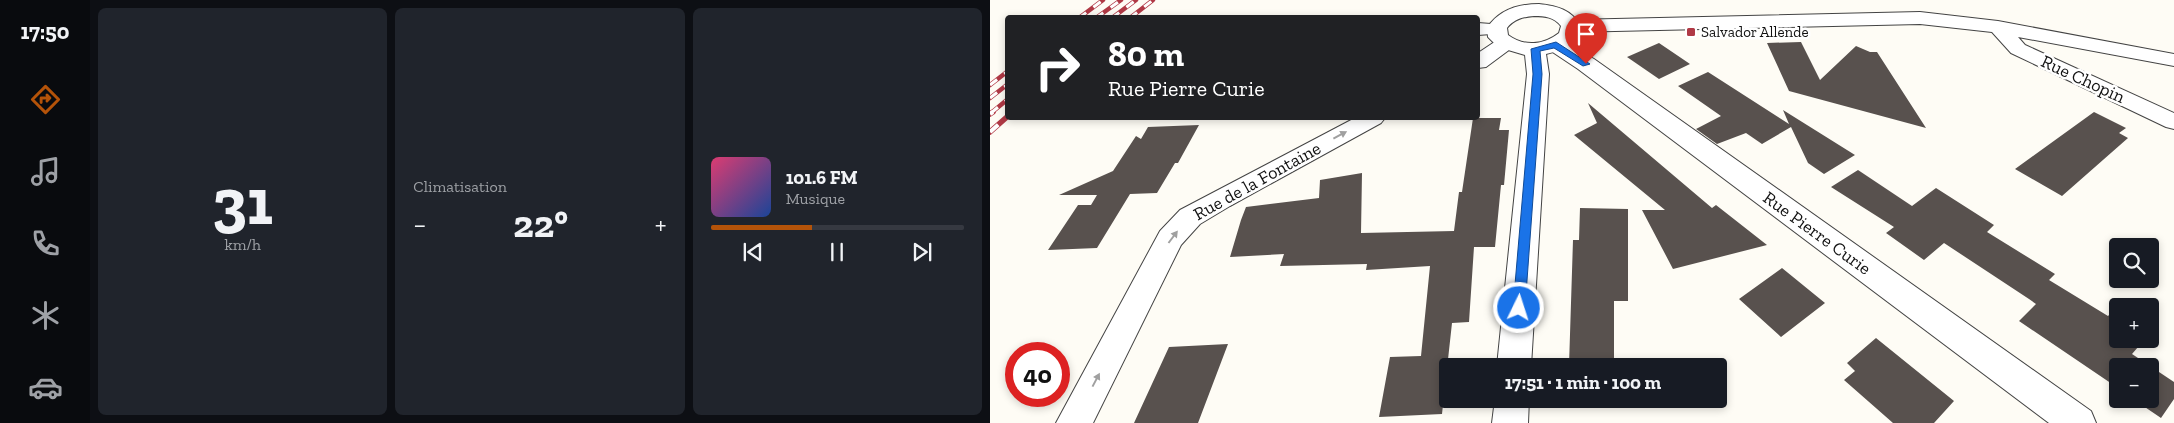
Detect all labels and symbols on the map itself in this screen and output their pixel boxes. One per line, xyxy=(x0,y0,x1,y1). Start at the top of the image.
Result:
pin xyxy=(1565,13,1607,64)
place label: Salvador Allende xyxy=(1701,23,1809,41)
marker: Salvador Allende xyxy=(1685,26,1697,38)
street label: Rue Chopin xyxy=(2038,50,2129,108)
one-way arrow xyxy=(1333,131,1348,139)
street label: Rue de la Fontaine xyxy=(1189,137,1325,225)
street label: Rue Pierre Curie xyxy=(1759,186,1875,280)
one-way arrow xyxy=(1168,230,1178,244)
position arrow xyxy=(1492,281,1544,333)
speed limit sign: 40 xyxy=(1005,342,1070,407)
one-way arrow xyxy=(1092,373,1100,387)

